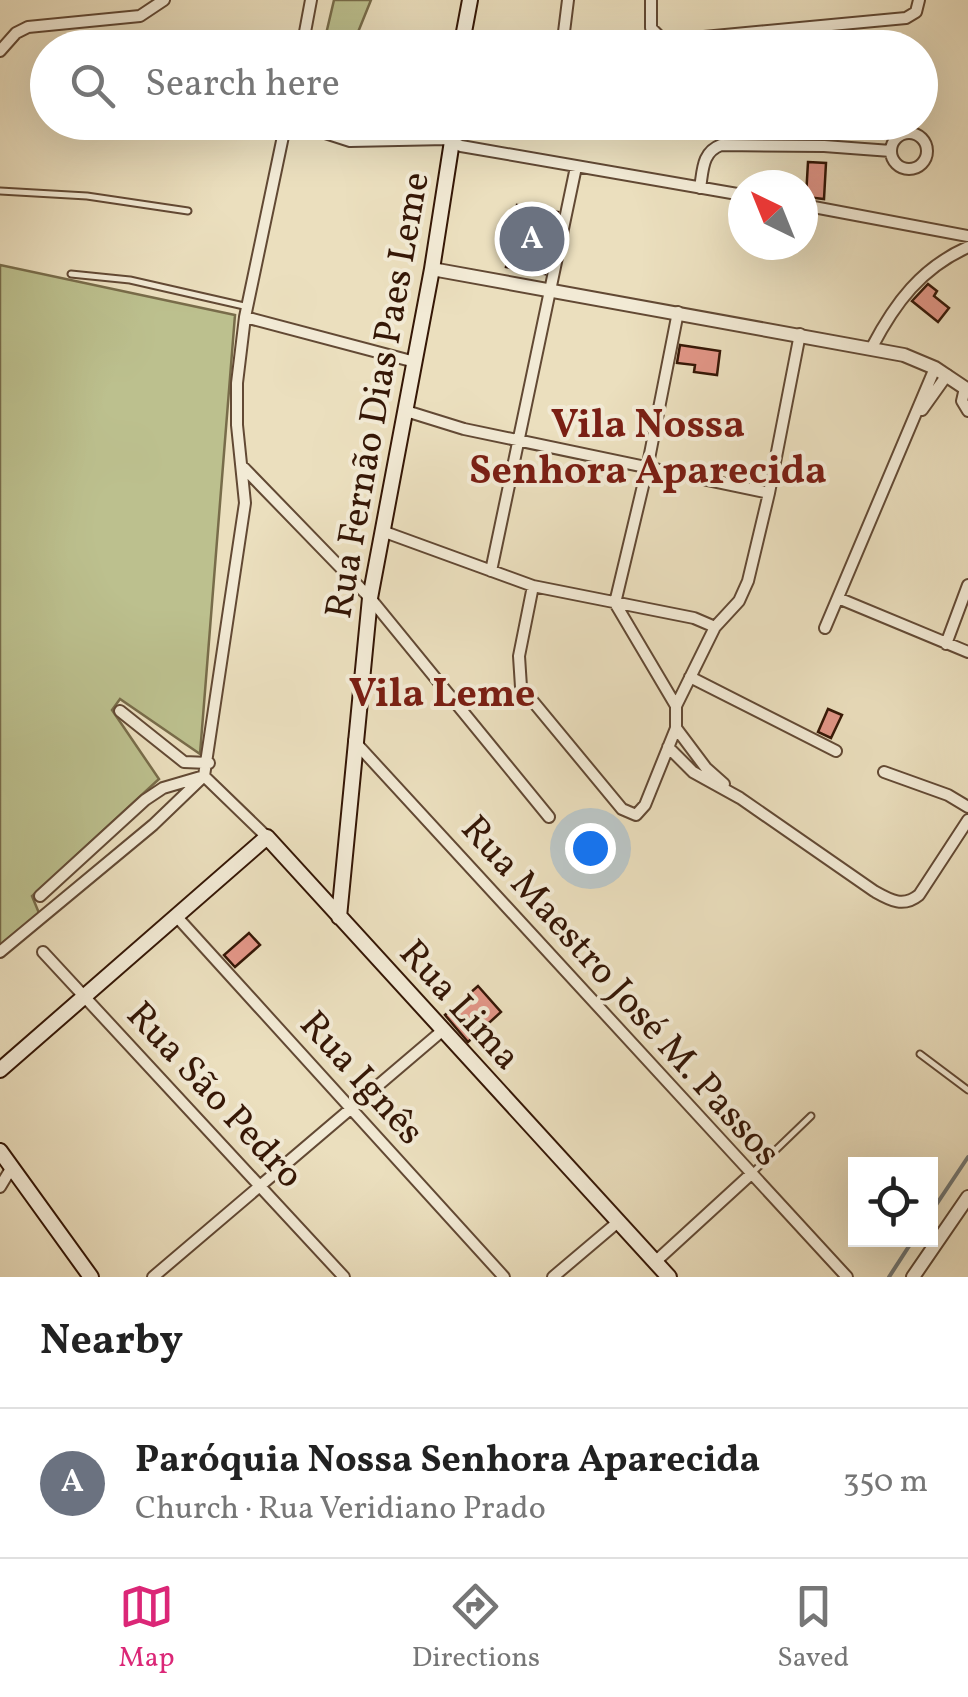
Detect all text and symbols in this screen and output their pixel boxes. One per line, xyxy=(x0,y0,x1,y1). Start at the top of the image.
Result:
search box xyxy=(30,30,938,140)
icon: search xyxy=(65,58,120,113)
text: Search here xyxy=(145,59,340,112)
street label: Rua Fernão Dias Paes Leme xyxy=(314,168,445,623)
north arrow xyxy=(728,170,818,260)
pin: A xyxy=(500,202,564,276)
district label: Vila Nossa Senhora Aparecida xyxy=(469,399,827,501)
district label: Vila Leme xyxy=(349,668,535,724)
street label: Rua Maestro José M. Passos xyxy=(447,805,792,1180)
your location xyxy=(565,823,616,874)
street label: Rua Lima xyxy=(385,929,531,1083)
street label: Rua São Pedro xyxy=(113,991,314,1202)
street label: Rua Ignês xyxy=(286,1001,435,1158)
map controls xyxy=(848,1157,938,1247)
button: locate xyxy=(848,1157,938,1247)
text: Nearby xyxy=(40,1313,183,1372)
text: Paróquia Nossa Senhora Aparecida xyxy=(135,1435,760,1488)
text: A xyxy=(61,1461,84,1505)
text: 350 m xyxy=(843,1461,928,1505)
text: Church · Rua Veridiano Prado xyxy=(135,1488,546,1532)
tab: Map xyxy=(119,1579,175,1678)
tab: Directions xyxy=(412,1579,540,1678)
tab: Saved xyxy=(777,1579,849,1678)

